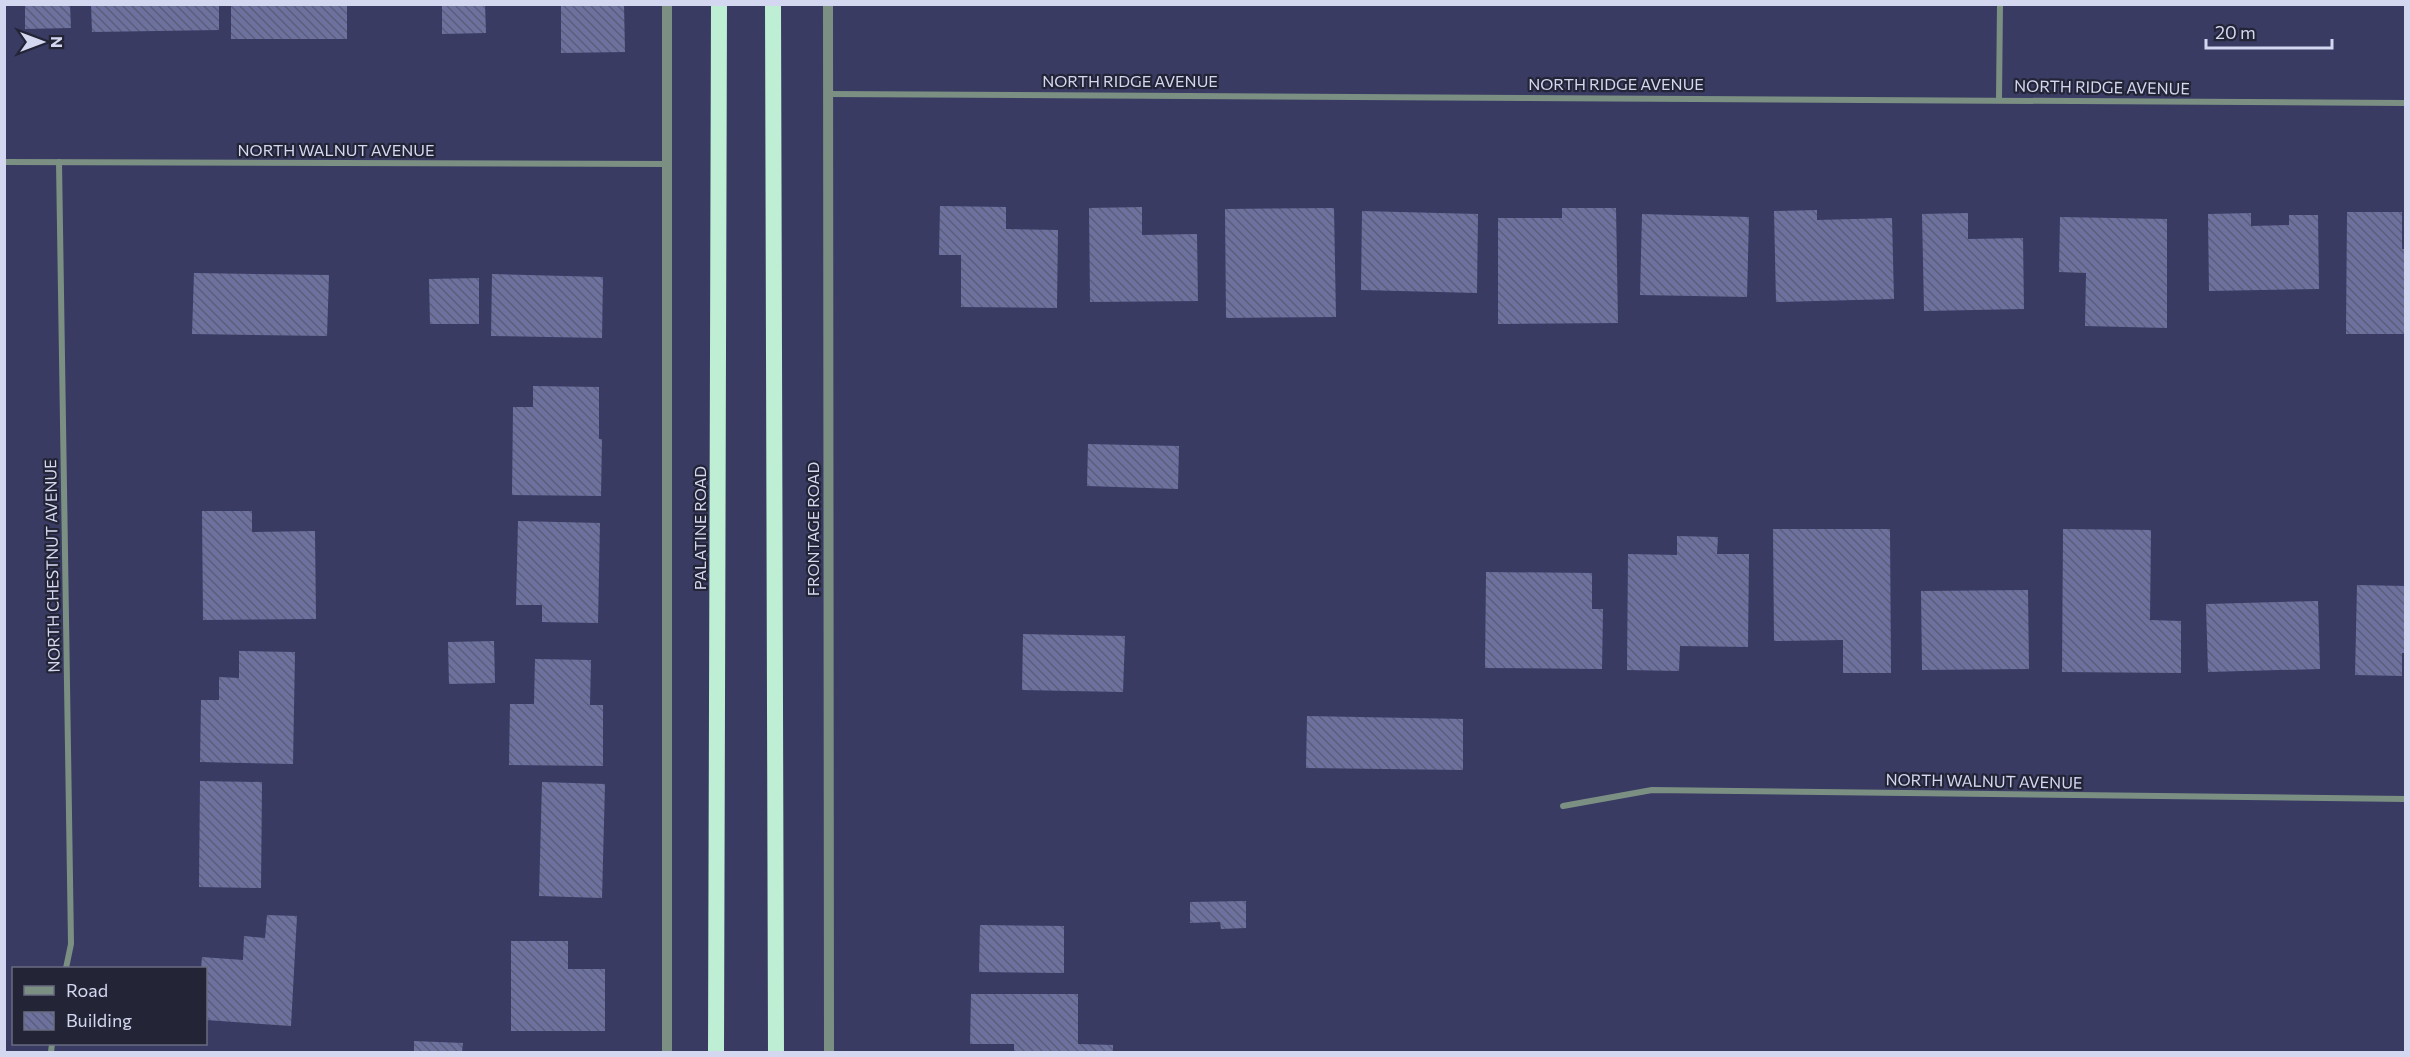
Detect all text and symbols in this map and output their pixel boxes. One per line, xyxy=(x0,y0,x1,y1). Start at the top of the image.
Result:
north arrow xyxy=(12,12,72,72)
scale bar xyxy=(2206,12,2332,50)
text: 20 m xyxy=(2215,21,2256,43)
text: N xyxy=(48,36,67,48)
street label: NORTH RIDGE AVENUE xyxy=(1042,71,1218,90)
street label: NORTH RIDGE AVENUE xyxy=(1528,74,1704,93)
street label: NORTH RIDGE AVENUE xyxy=(2014,75,2190,98)
street label: NORTH WALNUT AVENUE xyxy=(238,140,434,159)
street label: NORTH CHESTNUT AVENUE xyxy=(40,459,63,673)
street label: FRONTAGE ROAD xyxy=(803,462,822,596)
street label: PALATINE ROAD xyxy=(690,466,709,590)
street label: NORTH WALNUT AVENUE xyxy=(1885,769,2083,792)
legend xyxy=(12,967,207,1045)
text: Road xyxy=(66,979,108,1001)
text: Building xyxy=(66,1009,132,1031)

